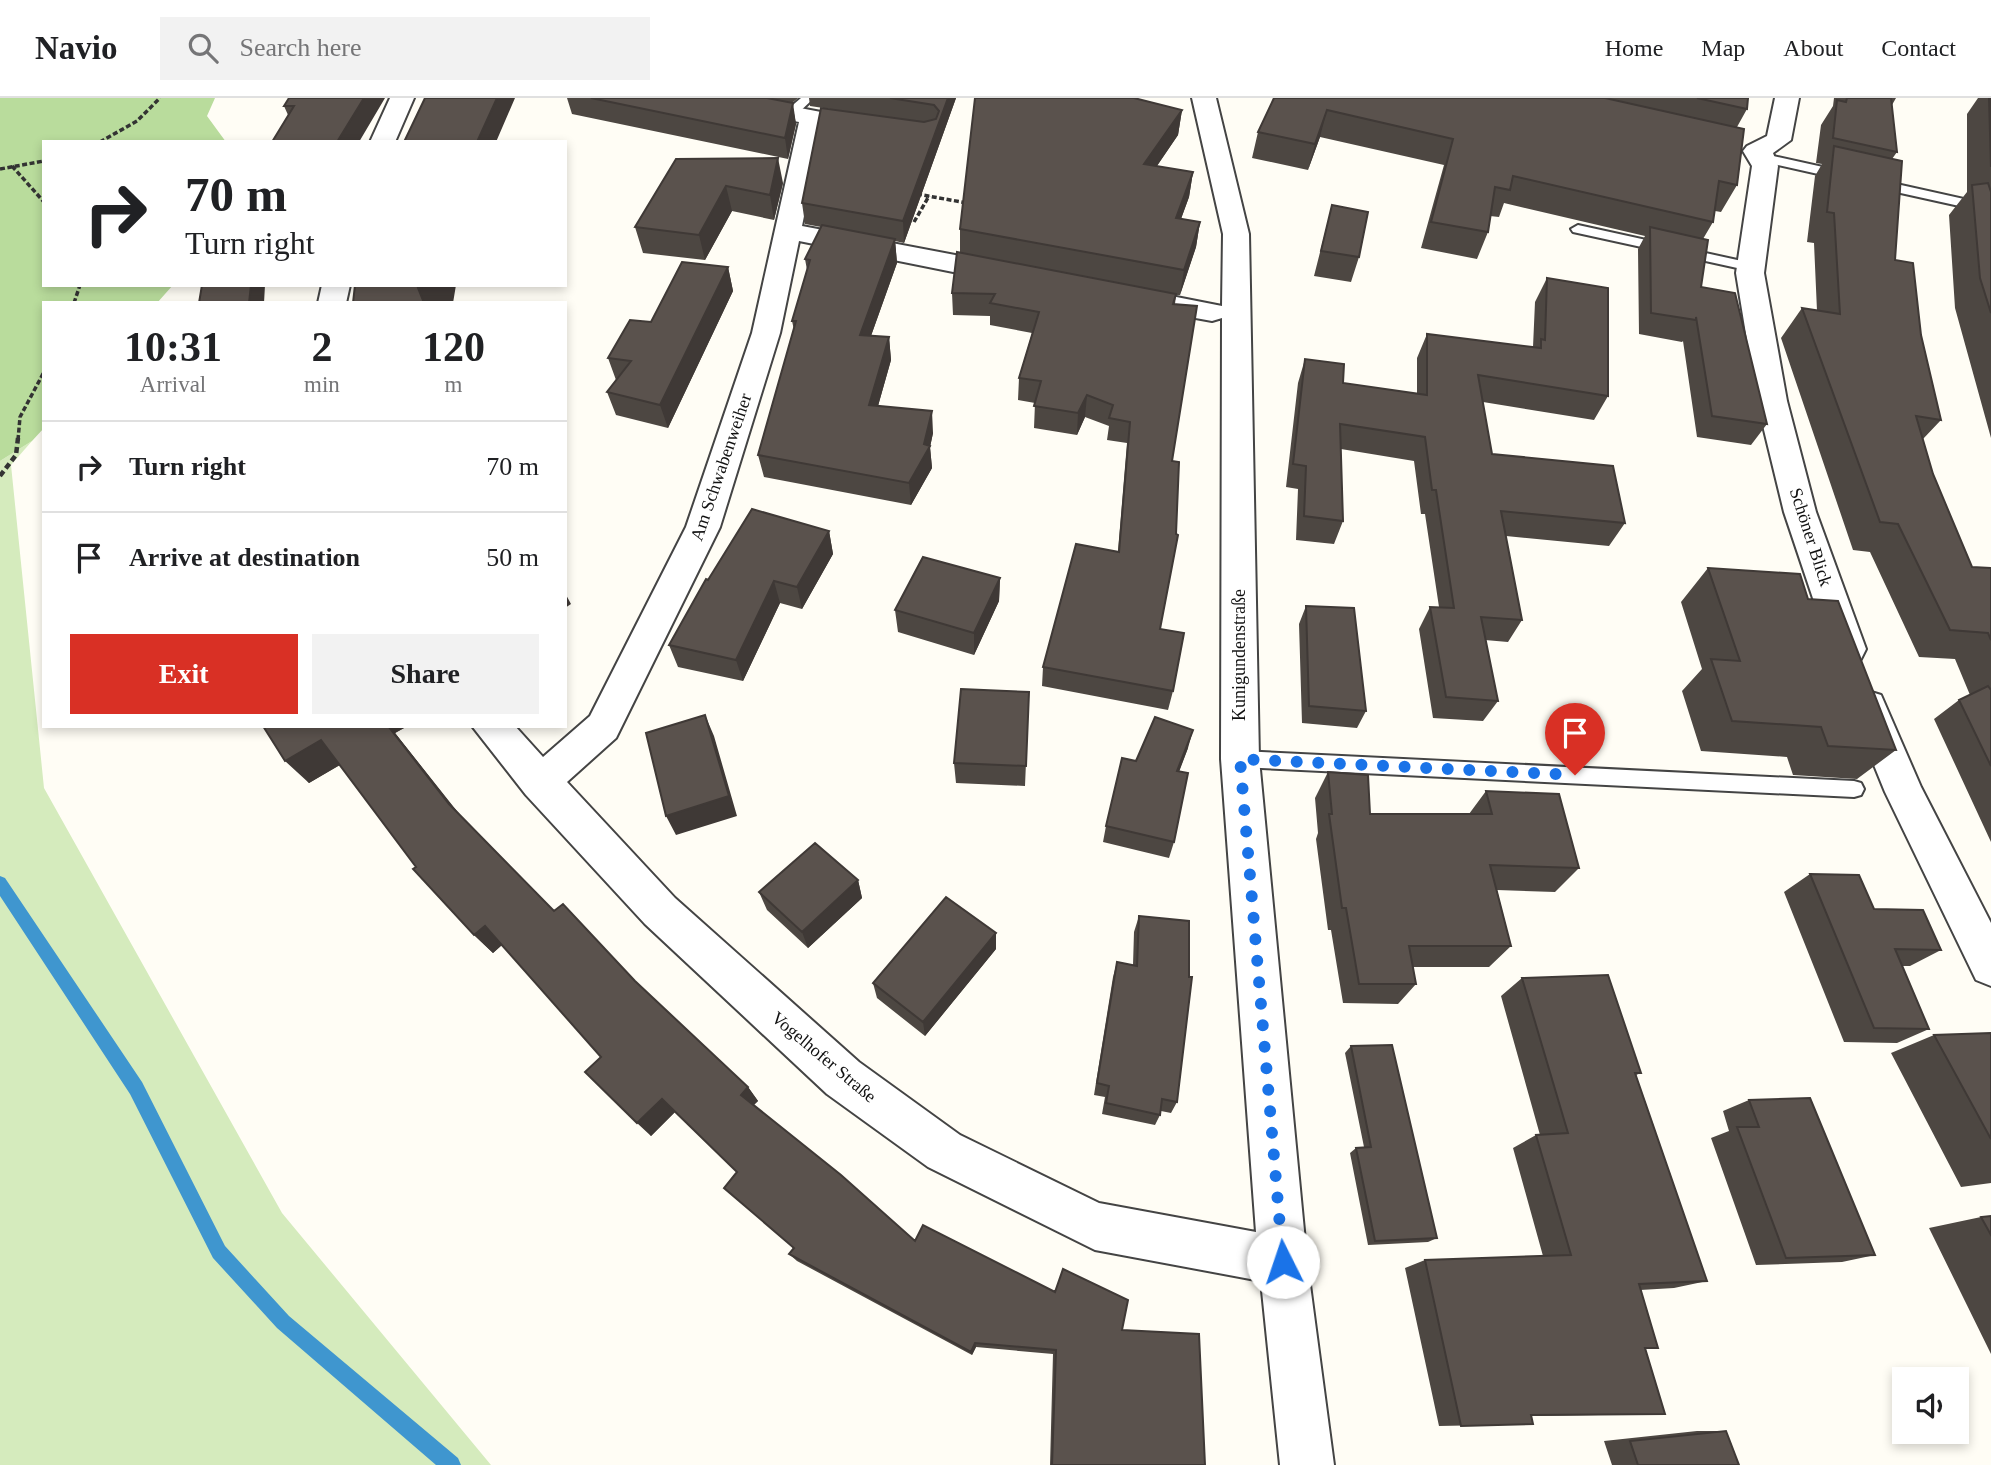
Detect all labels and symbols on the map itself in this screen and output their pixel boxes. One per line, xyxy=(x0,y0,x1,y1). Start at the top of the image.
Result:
street label: Am Schwabenweiher xyxy=(686,391,756,543)
street label: Schöner Blick xyxy=(1786,485,1836,589)
street label: Kunigundenstraße xyxy=(1229,589,1249,721)
pin xyxy=(1545,703,1605,775)
street label: Vogelhofer Straße xyxy=(768,1008,880,1106)
position arrow xyxy=(1246,1225,1320,1299)

